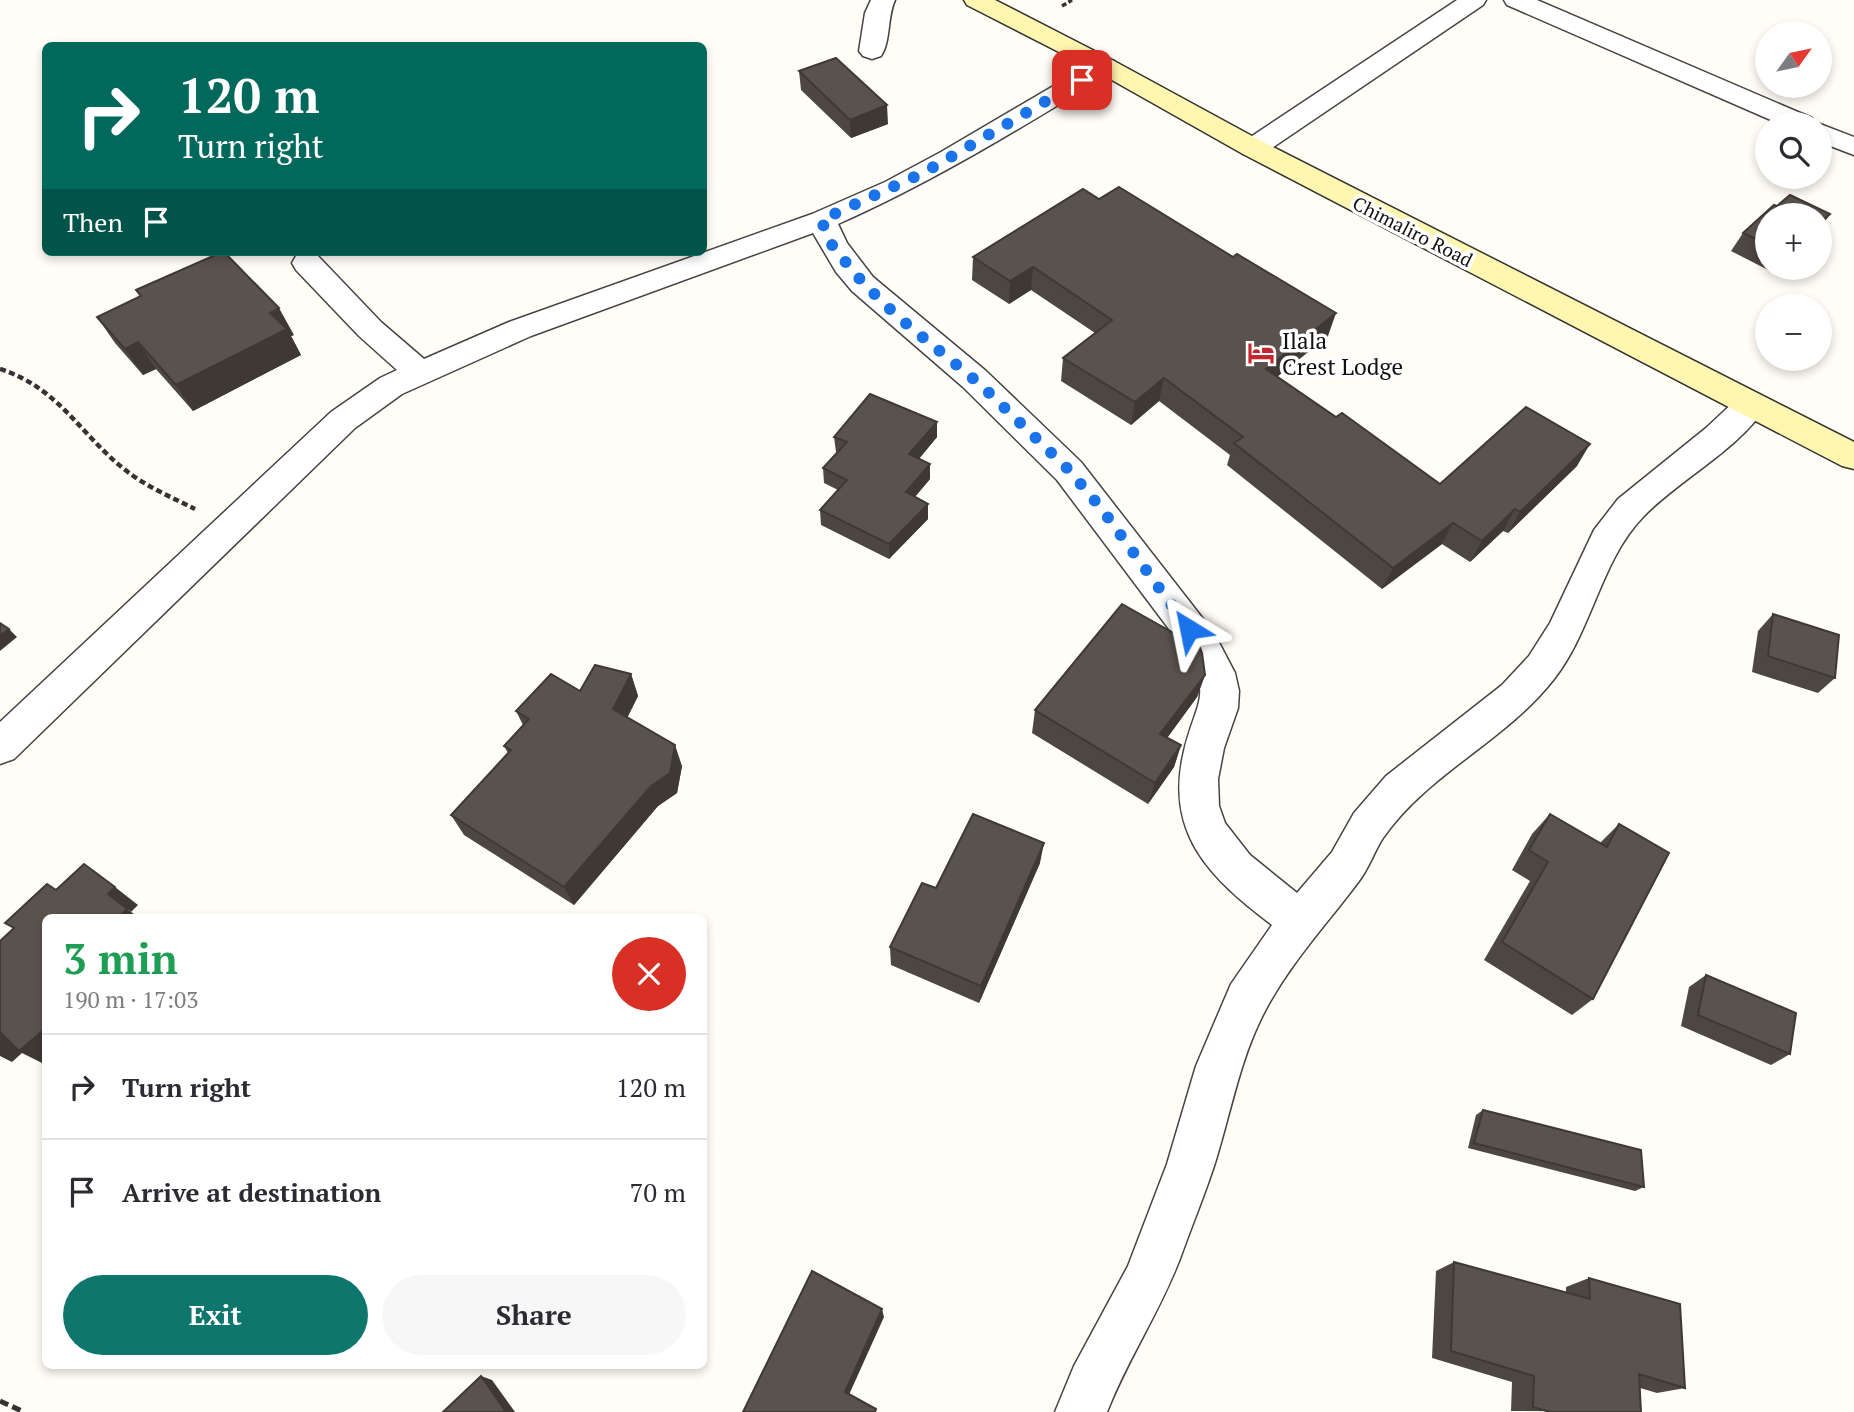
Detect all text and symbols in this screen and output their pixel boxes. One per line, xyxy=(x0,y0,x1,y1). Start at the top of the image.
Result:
north arrow xyxy=(1755,21,1832,98)
map controls xyxy=(1755,21,1832,371)
pin xyxy=(1052,50,1112,110)
icon: arrive xyxy=(1063,61,1101,99)
text: 120 m xyxy=(178,62,320,127)
icon: right xyxy=(63,70,154,161)
button: search xyxy=(1755,112,1832,189)
text: Turn right xyxy=(178,125,324,167)
street label: Chimaliro Road xyxy=(1349,190,1478,272)
icon: arrive xyxy=(137,203,175,241)
button: + xyxy=(1755,203,1832,280)
text: Then xyxy=(63,205,123,239)
button: − xyxy=(1755,294,1832,371)
place label: Ilala Crest Lodge xyxy=(1282,325,1403,382)
hotel icon: Ilala Crest Lodge xyxy=(1246,338,1276,368)
position arrow xyxy=(1152,592,1226,666)
text: 3 min xyxy=(63,930,178,986)
button: close xyxy=(612,937,686,1011)
text: 190 m · 17:03 xyxy=(63,984,198,1015)
icon: right xyxy=(63,1068,101,1106)
text: Turn right xyxy=(122,1070,251,1104)
text: 120 m xyxy=(616,1070,686,1104)
icon: arrive xyxy=(63,1173,101,1211)
text: Arrive at destination xyxy=(122,1175,381,1209)
text: 70 m xyxy=(630,1175,686,1209)
button: Exit xyxy=(63,1275,368,1355)
button: Share xyxy=(382,1275,686,1355)

